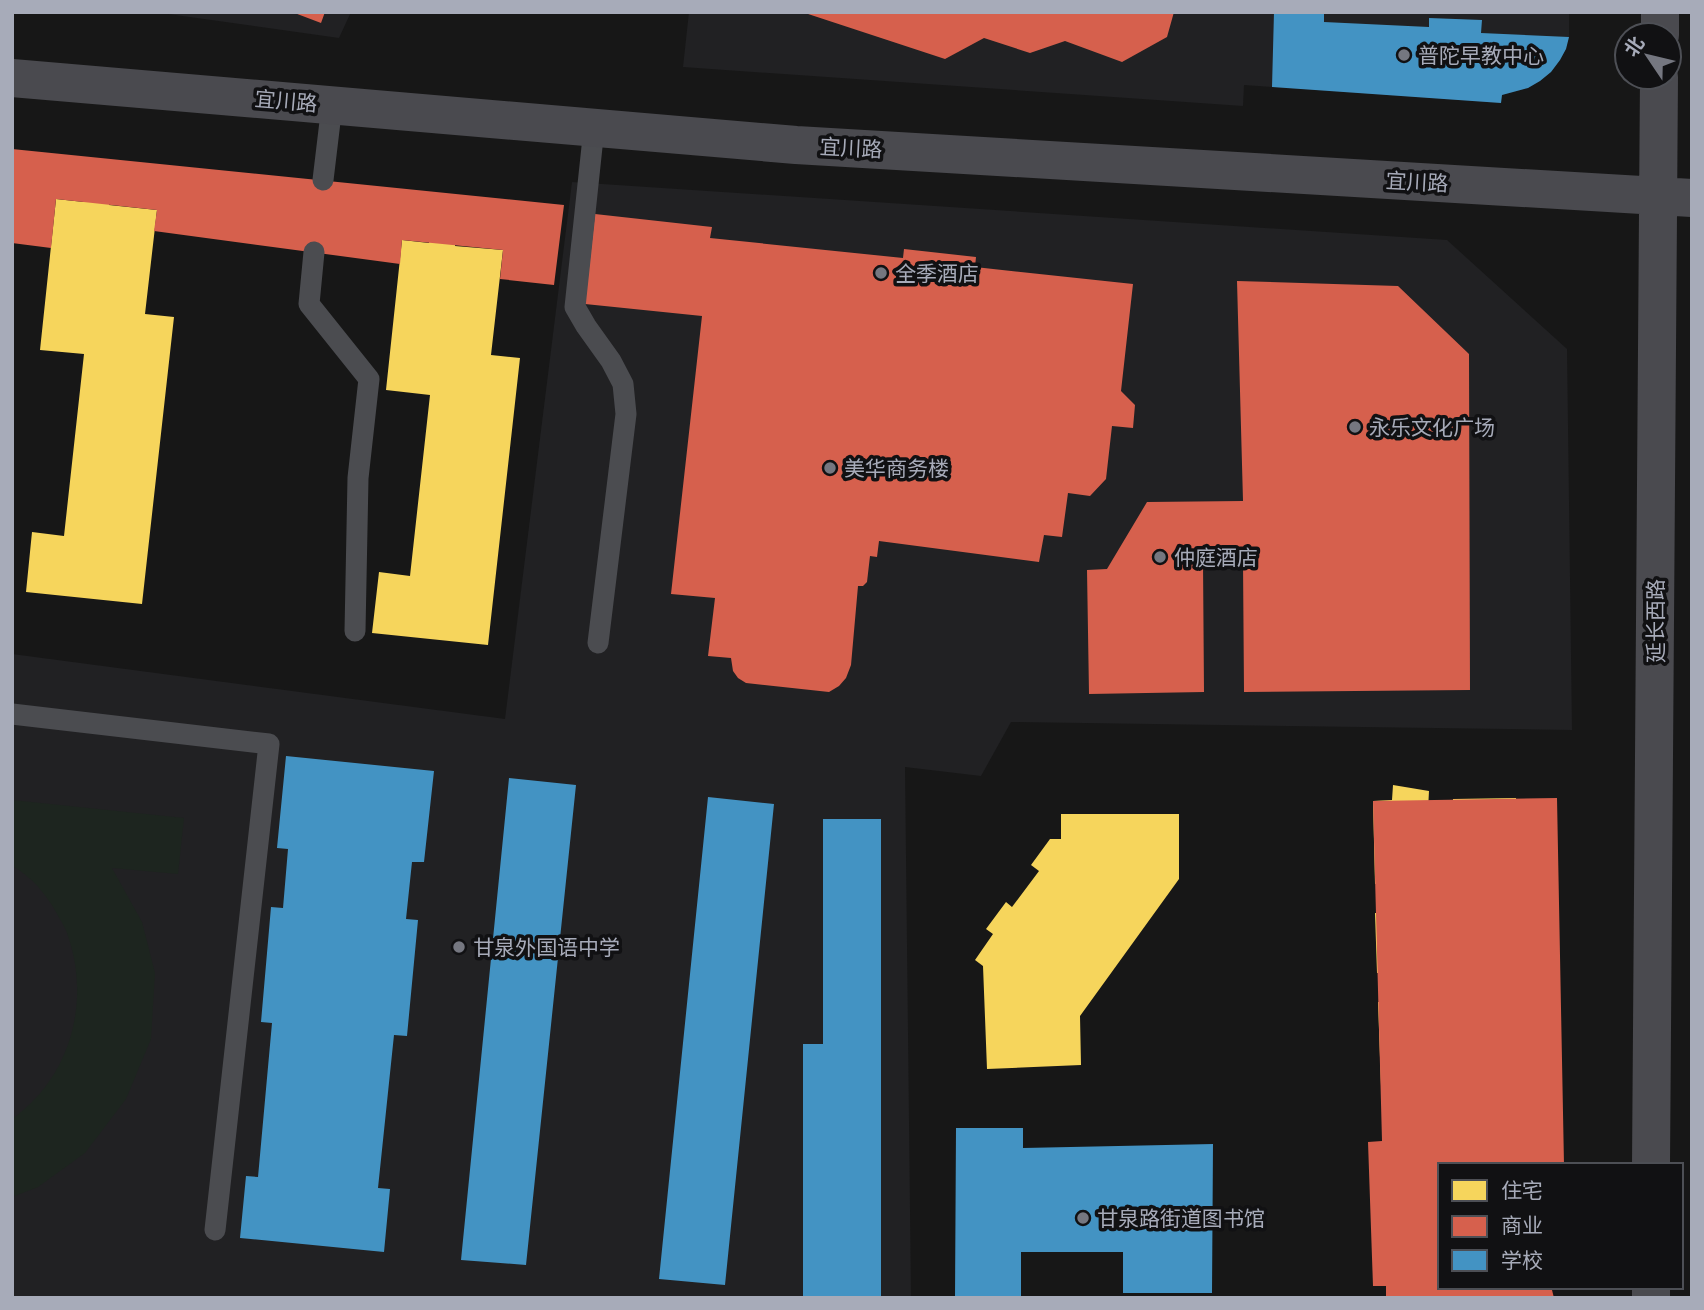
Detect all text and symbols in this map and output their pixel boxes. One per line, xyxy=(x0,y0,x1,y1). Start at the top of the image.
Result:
north arrow xyxy=(1613,21,1683,91)
text: 北 xyxy=(1620,32,1649,60)
place label: 普陀早教中心 xyxy=(1418,43,1544,68)
marker: 普陀早教中心 xyxy=(1396,47,1412,63)
street label: 宜川路 xyxy=(254,86,318,116)
street label: 宜川路 xyxy=(819,134,883,162)
street label: 宜川路 xyxy=(1385,168,1449,196)
place label: 全季酒店 xyxy=(895,261,979,286)
marker: 全季酒店 xyxy=(873,265,889,281)
place label: 永乐文化广场 xyxy=(1369,415,1495,440)
marker: 永乐文化广场 xyxy=(1347,419,1363,435)
place label: 美华商务楼 xyxy=(844,456,949,481)
marker: 美华商务楼 xyxy=(822,460,838,476)
place label: 仲庭酒店 xyxy=(1174,545,1258,570)
marker: 仲庭酒店 xyxy=(1152,549,1168,565)
street label: 延长西路 xyxy=(1643,579,1668,663)
place label: 甘泉外国语中学 xyxy=(473,935,620,960)
marker: 甘泉外国语中学 xyxy=(451,939,467,955)
legend xyxy=(1438,1163,1683,1289)
text: 住宅 xyxy=(1501,1178,1543,1203)
place label: 甘泉路街道图书馆 xyxy=(1097,1206,1265,1231)
marker: 甘泉路街道图书馆 xyxy=(1075,1210,1091,1226)
text: 商业 xyxy=(1501,1213,1543,1238)
text: 学校 xyxy=(1501,1248,1543,1273)

